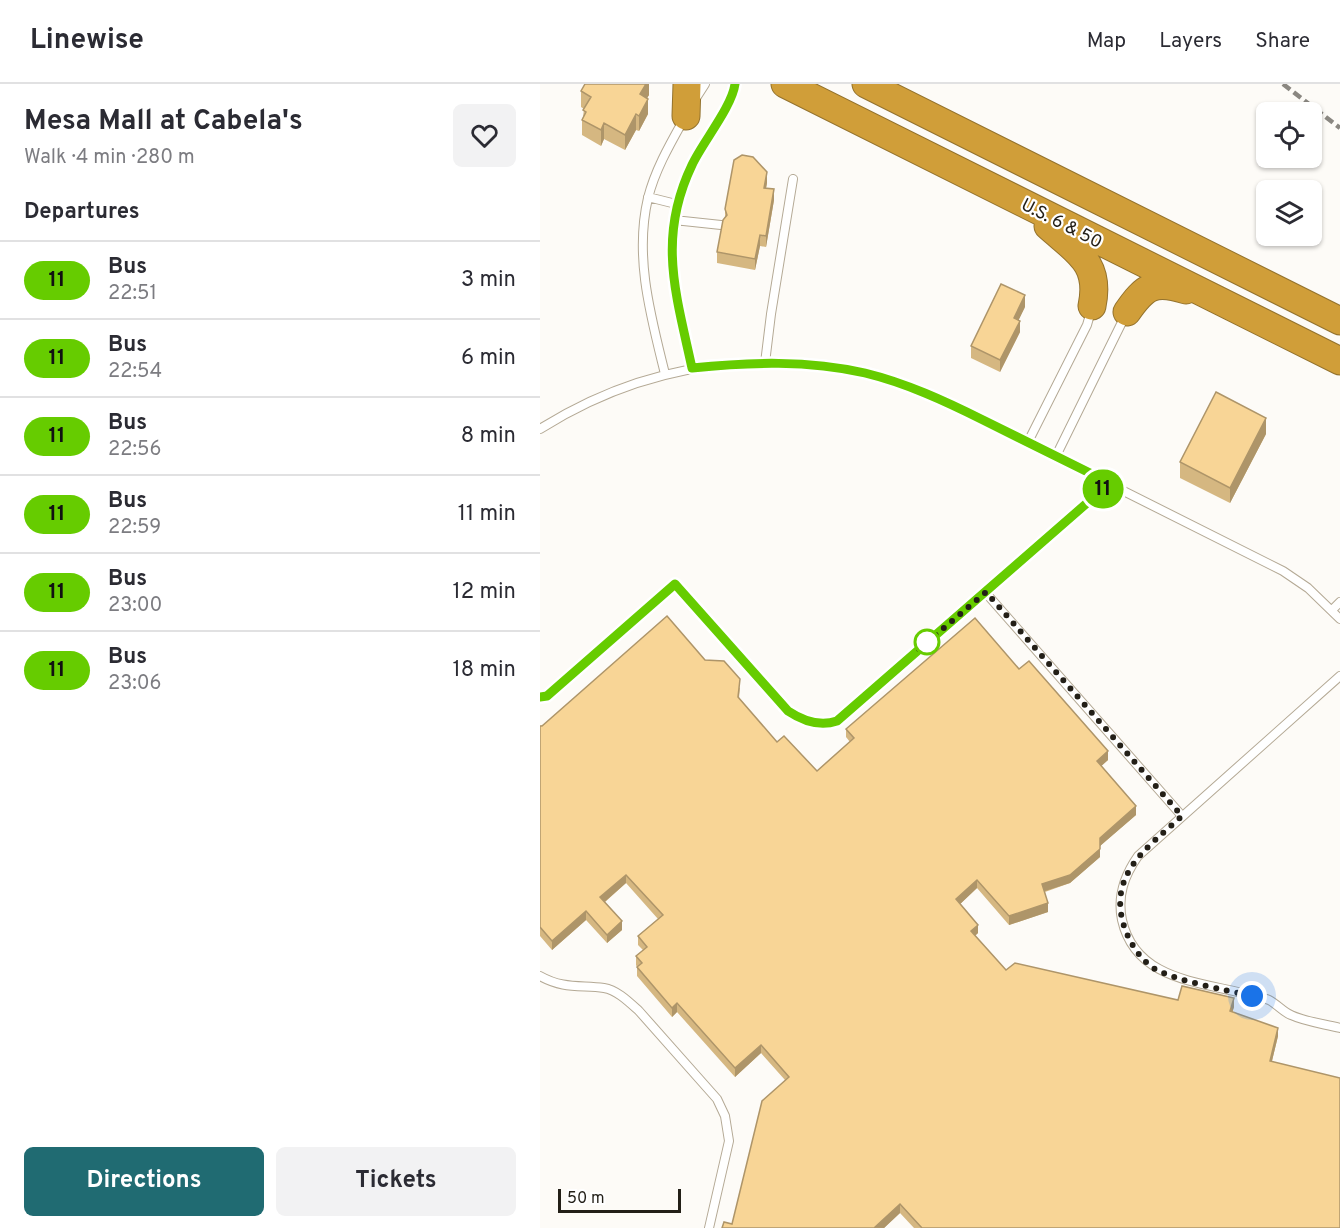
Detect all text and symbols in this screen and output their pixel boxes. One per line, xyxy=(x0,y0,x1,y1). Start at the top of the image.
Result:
text: Linewise xyxy=(30,23,144,59)
text: Map xyxy=(1087,28,1126,55)
text: Layers xyxy=(1159,28,1222,55)
text: Share xyxy=(1255,28,1310,55)
map controls xyxy=(1256,102,1322,246)
button: locate xyxy=(1256,102,1322,168)
text: Mesa Mall at Cabela's xyxy=(24,104,303,140)
button: heart xyxy=(453,104,516,167)
text: Walk · 4 min · 280 m xyxy=(24,145,195,171)
button: layers xyxy=(1256,180,1322,246)
street label: U.S. 6 & 50 xyxy=(1017,194,1106,255)
text: Departures xyxy=(24,199,140,226)
text: Bus xyxy=(108,254,147,281)
text: 11 xyxy=(49,267,65,294)
text: 3 min xyxy=(461,267,516,294)
text: 22:51 xyxy=(108,281,157,307)
text: Bus xyxy=(108,332,147,359)
text: 11 xyxy=(49,345,65,372)
text: 6 min xyxy=(461,345,516,372)
text: 22:54 xyxy=(108,359,162,385)
text: Bus xyxy=(108,410,147,437)
text: 11 xyxy=(49,423,65,450)
text: 8 min xyxy=(461,423,516,450)
text: 22:56 xyxy=(108,437,161,463)
line badge: 11 xyxy=(1076,470,1130,508)
text: 11 xyxy=(1095,476,1111,503)
text: Bus xyxy=(108,488,147,515)
text: 11 xyxy=(49,501,65,528)
text: 11 min xyxy=(458,501,516,528)
text: 22:59 xyxy=(108,515,161,541)
text: Bus xyxy=(108,566,147,593)
text: 11 xyxy=(49,579,65,606)
text: 12 min xyxy=(453,579,516,606)
text: 23:00 xyxy=(108,593,162,619)
unlabelled marker xyxy=(914,629,940,655)
text: Bus xyxy=(108,644,147,671)
text: 11 xyxy=(49,657,65,684)
text: 18 min xyxy=(453,657,516,684)
text: 23:06 xyxy=(108,671,162,697)
your location xyxy=(1237,981,1267,1011)
button: Directions xyxy=(24,1147,264,1216)
button: Tickets xyxy=(276,1147,516,1216)
scale bar xyxy=(558,1186,681,1214)
text: 50 m xyxy=(567,1189,605,1209)

